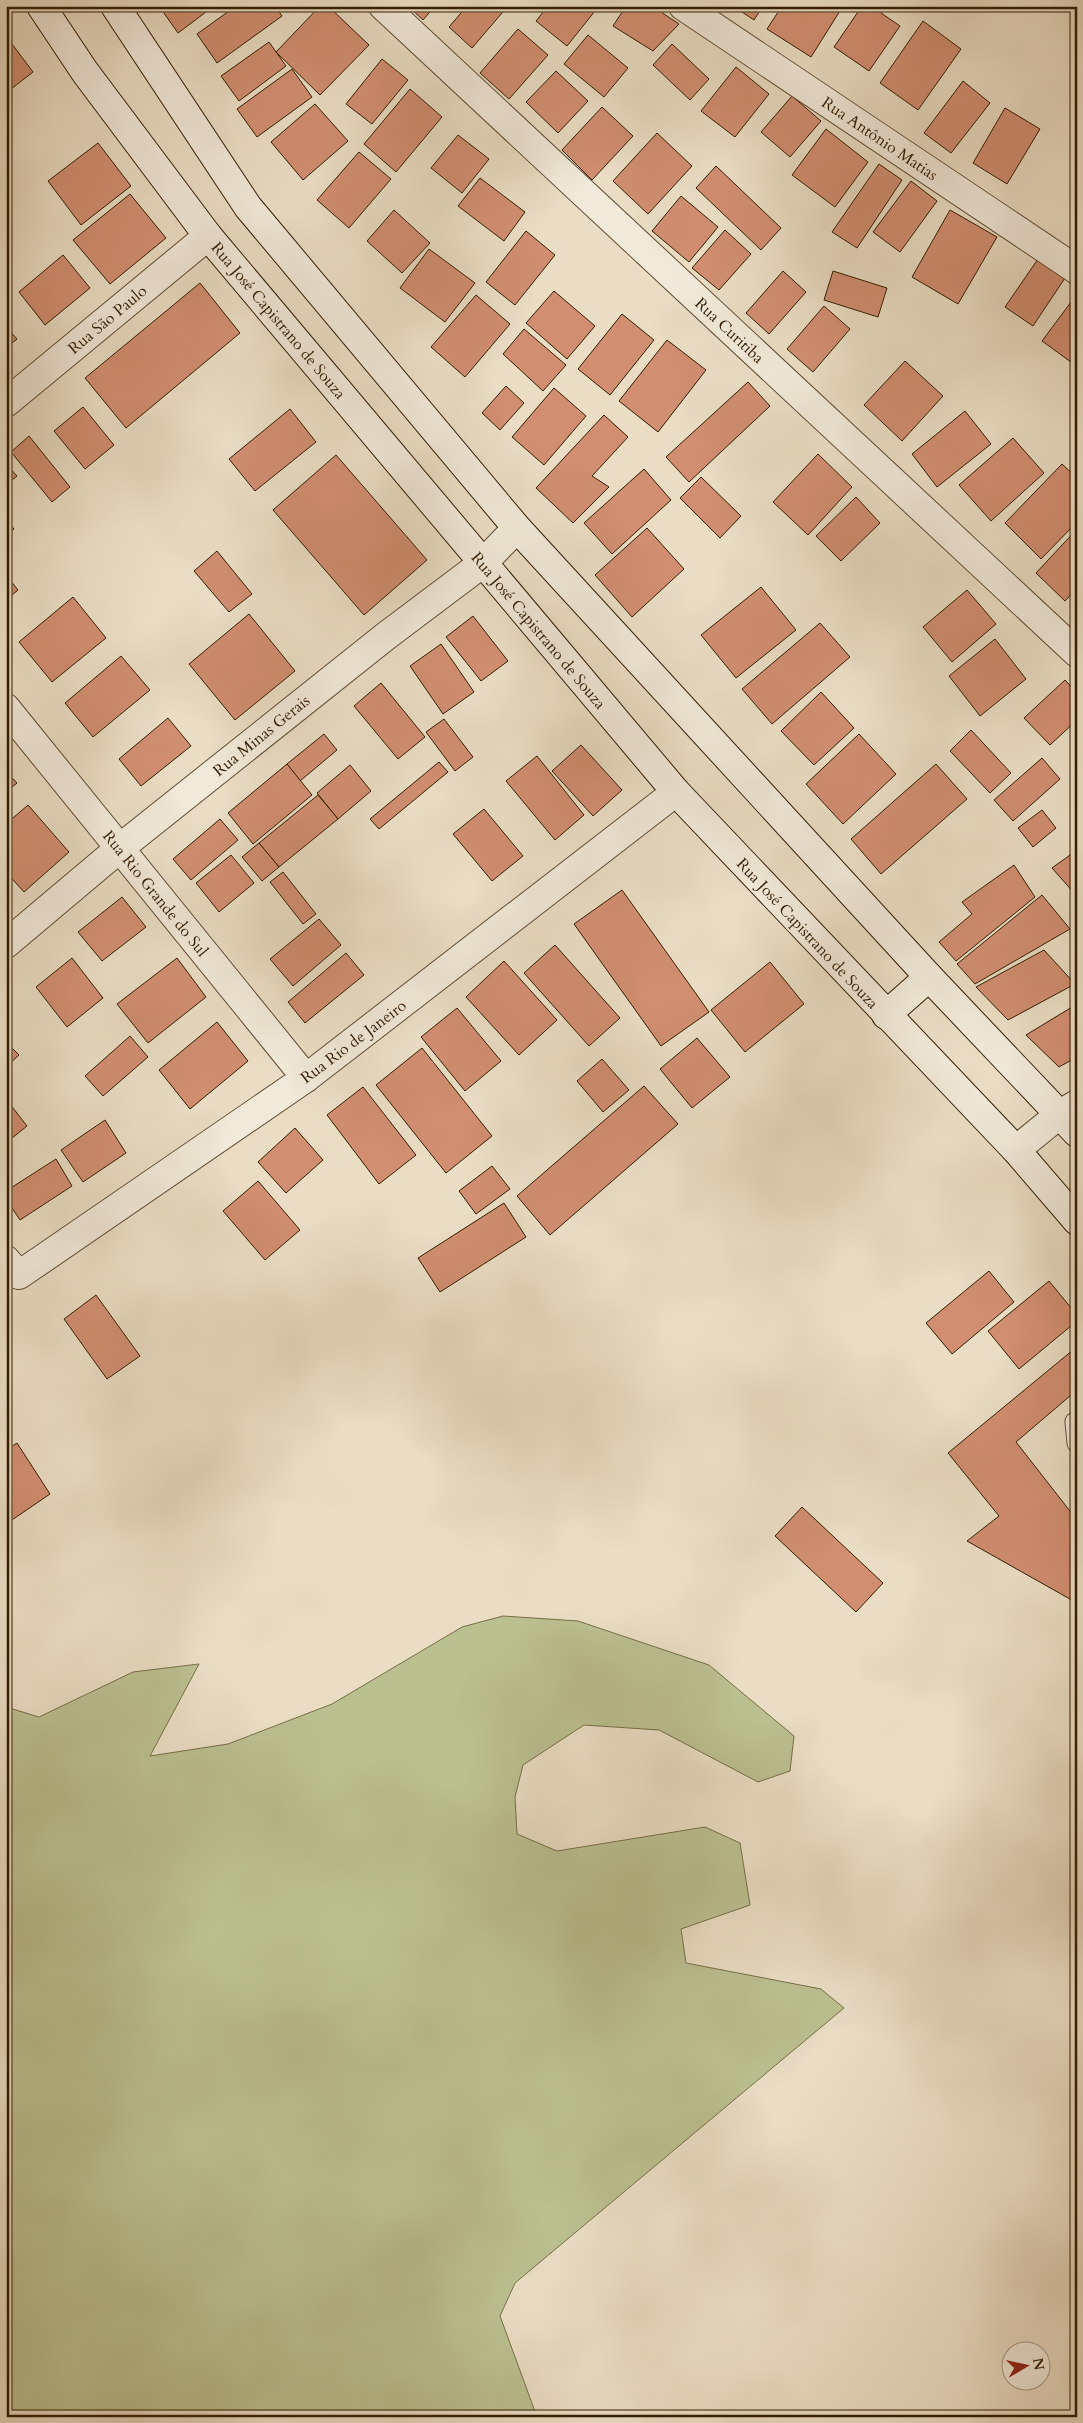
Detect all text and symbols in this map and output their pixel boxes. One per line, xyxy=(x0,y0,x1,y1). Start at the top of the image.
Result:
street label: Rua Antônio Matias xyxy=(817,92,942,186)
street label: Rua José Capistrano de Souza xyxy=(206,237,351,404)
street label: Rua São Paulo xyxy=(63,280,152,359)
street label: Rua Curitiba xyxy=(690,293,769,369)
street label: Rua José Capistrano de Souza xyxy=(466,547,611,714)
street label: Rua Minas Gerais xyxy=(209,690,315,782)
street label: Rua Rio Grande do Sul xyxy=(97,826,213,961)
street label: Rua José Capistrano de Souza xyxy=(731,853,883,1014)
street label: Rua Rio de Janeiro xyxy=(296,994,411,1089)
north arrow xyxy=(1000,2340,1050,2390)
text: N xyxy=(1028,2357,1049,2372)

